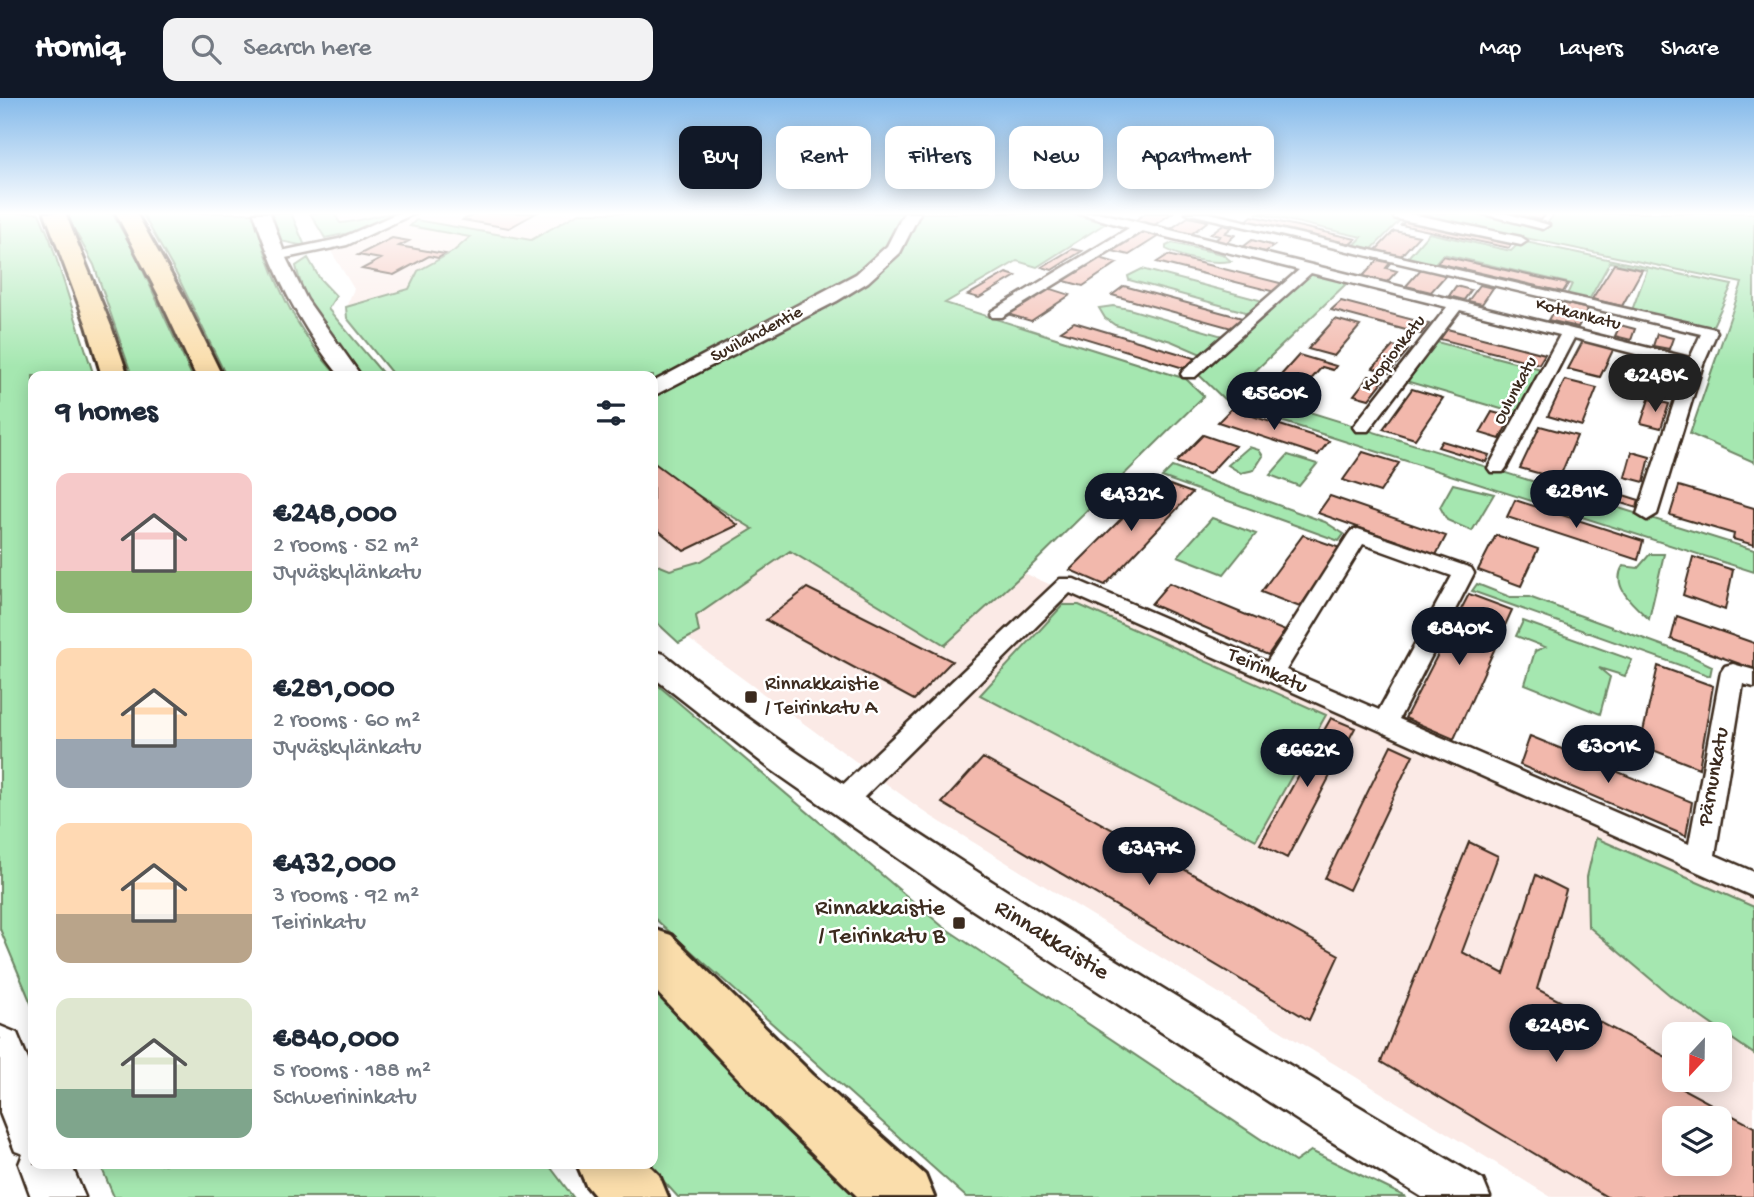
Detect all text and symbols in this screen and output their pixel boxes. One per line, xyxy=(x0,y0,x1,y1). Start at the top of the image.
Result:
search box xyxy=(163,18,653,81)
text: Homiq xyxy=(35,30,121,68)
icon: search xyxy=(187,30,225,68)
text: Search here xyxy=(243,34,371,65)
text: Map xyxy=(1479,35,1521,64)
text: Layers xyxy=(1559,35,1623,64)
text: Share xyxy=(1661,35,1719,64)
chip: Buy xyxy=(679,126,762,189)
chip: Rent xyxy=(776,126,871,189)
chip: Filters xyxy=(885,126,995,189)
chip: New xyxy=(1009,126,1103,189)
chip: Apartment xyxy=(1117,126,1274,189)
street label: Kotkankatu xyxy=(1533,294,1623,336)
street label: Suvilahdentie xyxy=(707,302,807,368)
street label: Kuopionkatu xyxy=(1357,311,1431,397)
street label: Oulunkatu xyxy=(1489,353,1543,429)
pin: €248K xyxy=(1606,354,1704,414)
text: €248K xyxy=(1624,363,1686,390)
pin: €560K xyxy=(1225,372,1323,432)
text: €560K xyxy=(1242,381,1306,408)
icon: filters xyxy=(592,394,630,432)
text: 9 homes xyxy=(56,396,158,431)
pin: €281K xyxy=(1527,470,1625,530)
pin: €432K xyxy=(1082,474,1180,533)
text: €281K xyxy=(1546,479,1606,506)
text: €432K xyxy=(1101,482,1161,509)
text: €248,000 xyxy=(273,498,397,533)
icon: home xyxy=(112,501,196,585)
text: 2 rooms · 52 m² xyxy=(273,533,419,560)
text: Jyväskylänkatu xyxy=(273,560,421,587)
pin: €840K xyxy=(1410,608,1508,667)
text: €840K xyxy=(1428,616,1490,643)
street label: Teirinkatu xyxy=(1222,643,1311,701)
text: €281,000 xyxy=(273,673,395,708)
place label: Rinnakkaistie / Teirinkatu A xyxy=(765,673,880,722)
icon: home xyxy=(112,676,196,760)
marker: Rinnakkaistie / Teirinkatu A xyxy=(743,689,759,705)
text: 2 rooms · 60 m² xyxy=(273,708,420,735)
street label: Pärnunkatu xyxy=(1694,725,1736,829)
pin: €301K xyxy=(1559,726,1657,785)
pin: €662K xyxy=(1258,730,1356,789)
text: €301K xyxy=(1578,734,1638,761)
text: Jyväskylänkatu xyxy=(273,735,421,762)
text: €662K xyxy=(1277,738,1337,765)
pin: €347K xyxy=(1100,828,1198,887)
text: €347K xyxy=(1118,836,1180,863)
text: €432,000 xyxy=(273,848,396,883)
icon: home xyxy=(112,851,196,935)
text: 3 rooms · 92 m² xyxy=(273,883,419,910)
street label: Rinnakkaistie xyxy=(988,894,1114,988)
place label: Rinnakkaistie / Teirinkatu B xyxy=(815,895,946,952)
text: Teirinkatu xyxy=(273,910,366,937)
marker: Rinnakkaistie / Teirinkatu B xyxy=(951,915,967,931)
pin: €248K xyxy=(1507,1004,1605,1064)
text: €248K xyxy=(1525,1013,1587,1040)
north arrow xyxy=(1662,1022,1732,1092)
map controls xyxy=(1662,1022,1732,1176)
text: €840,000 xyxy=(273,1023,399,1058)
icon: home xyxy=(112,1026,196,1110)
text: 5 rooms · 188 m² xyxy=(273,1058,431,1085)
text: Schwerininkatu xyxy=(273,1085,417,1112)
button: layers xyxy=(1662,1106,1732,1176)

